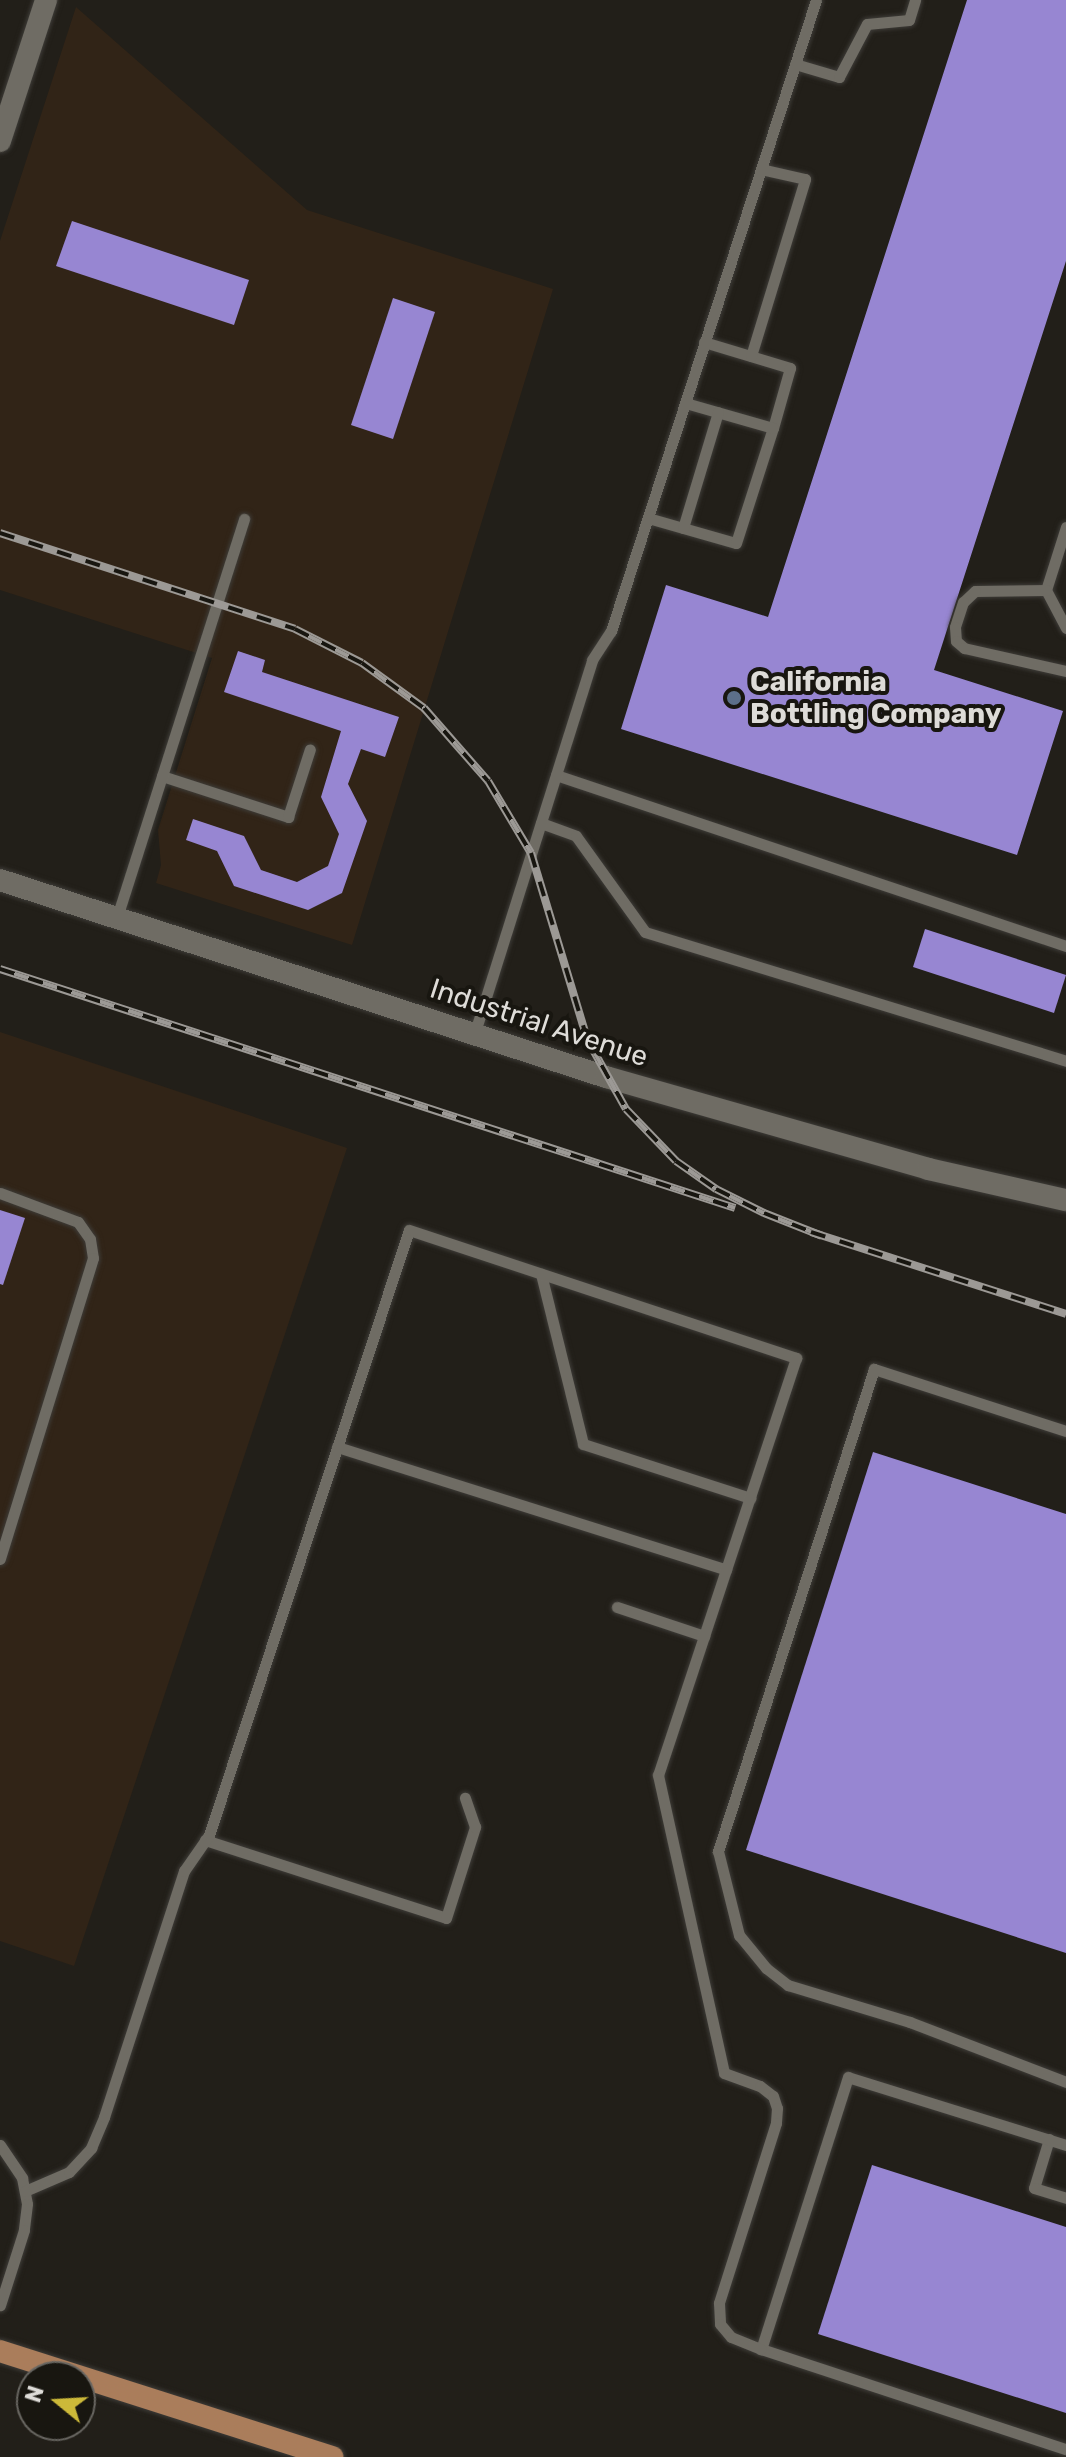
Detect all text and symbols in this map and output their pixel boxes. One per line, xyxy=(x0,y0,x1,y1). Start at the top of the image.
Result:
place label: California Bottling Company xyxy=(750,665,1001,731)
marker: California Bottling Company xyxy=(725,689,743,707)
street label: Industrial Avenue xyxy=(425,972,653,1074)
north arrow xyxy=(16,2361,96,2441)
text: N xyxy=(19,2382,50,2406)

